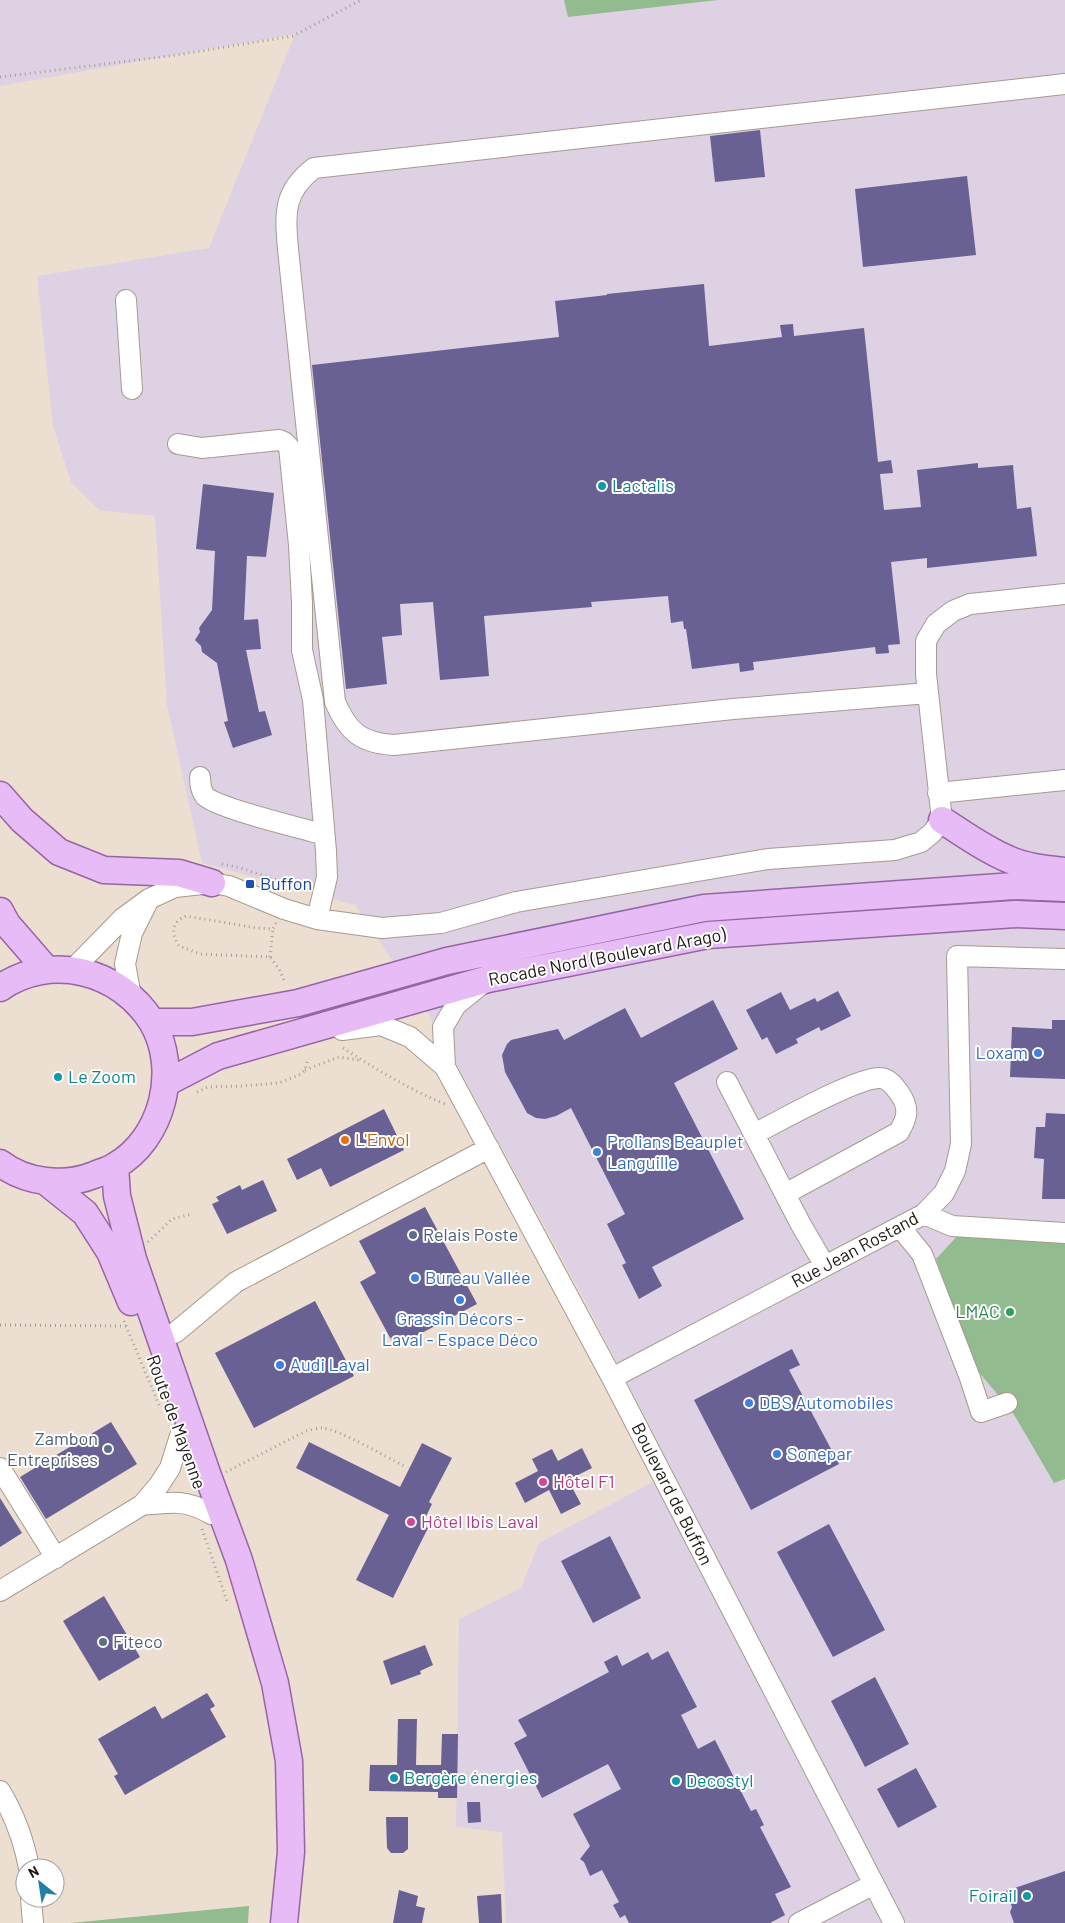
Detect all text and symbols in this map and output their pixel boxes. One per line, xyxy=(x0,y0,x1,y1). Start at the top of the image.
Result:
place label: Lactalis xyxy=(612,474,674,496)
marker: Lactalis xyxy=(596,480,608,492)
place label: Buffon xyxy=(260,872,312,894)
marker: Buffon xyxy=(244,878,256,890)
street label: Rocade Nord (Boulevard Arago) xyxy=(486,922,728,990)
place label: Loxam xyxy=(976,1041,1028,1063)
marker: Loxam xyxy=(1032,1047,1044,1059)
place label: Le Zoom xyxy=(68,1065,136,1087)
marker: Le Zoom xyxy=(52,1071,64,1083)
place label: L'Envol xyxy=(355,1128,410,1150)
place label: Prolians Beauplet Languille xyxy=(607,1130,744,1173)
marker: L'Envol xyxy=(339,1134,351,1146)
marker: Prolians Beauplet Languille xyxy=(591,1146,603,1158)
street label: Rue Jean Rostand xyxy=(787,1206,922,1292)
place label: Relais Poste xyxy=(423,1223,518,1245)
marker: Relais Poste xyxy=(407,1229,419,1241)
place label: Bureau Vallée xyxy=(425,1266,531,1288)
marker: Bureau Vallée xyxy=(409,1272,421,1284)
marker: Grassin Décors - Laval - Espace Déco xyxy=(454,1294,466,1306)
place label: LMAC xyxy=(955,1300,1000,1322)
marker: LMAC xyxy=(1004,1306,1016,1318)
place label: Grassin Décors - Laval - Espace Déco xyxy=(382,1307,538,1350)
street label: Route de Mayenne xyxy=(142,1351,211,1492)
place label: Audi Laval xyxy=(290,1353,370,1375)
marker: Audi Laval xyxy=(274,1359,286,1371)
place label: DBS Automobiles xyxy=(759,1391,893,1413)
marker: DBS Automobiles xyxy=(743,1397,755,1409)
street label: Boulevard de Buffon xyxy=(627,1419,718,1568)
place label: Zambon Entreprises xyxy=(7,1427,98,1470)
place label: Sonepar xyxy=(787,1442,853,1464)
marker: Zambon Entreprises xyxy=(102,1443,114,1455)
marker: Sonepar xyxy=(771,1448,783,1460)
place label: Hôtel F1 xyxy=(553,1470,614,1492)
marker: Hôtel F1 xyxy=(537,1476,549,1488)
place label: Hôtel Ibis Laval xyxy=(421,1510,538,1532)
marker: Hôtel Ibis Laval xyxy=(405,1516,417,1528)
place label: Fiteco xyxy=(113,1630,163,1652)
marker: Fiteco xyxy=(97,1636,109,1648)
place label: Bergère énergies xyxy=(404,1766,538,1788)
place label: Decostyl xyxy=(686,1769,753,1791)
marker: Bergère énergies xyxy=(388,1772,400,1784)
marker: Decostyl xyxy=(670,1775,682,1787)
north arrow xyxy=(15,1858,65,1908)
text: N xyxy=(25,1862,42,1881)
place label: Foirail xyxy=(969,1884,1017,1906)
marker: Foirail xyxy=(1021,1890,1033,1902)

